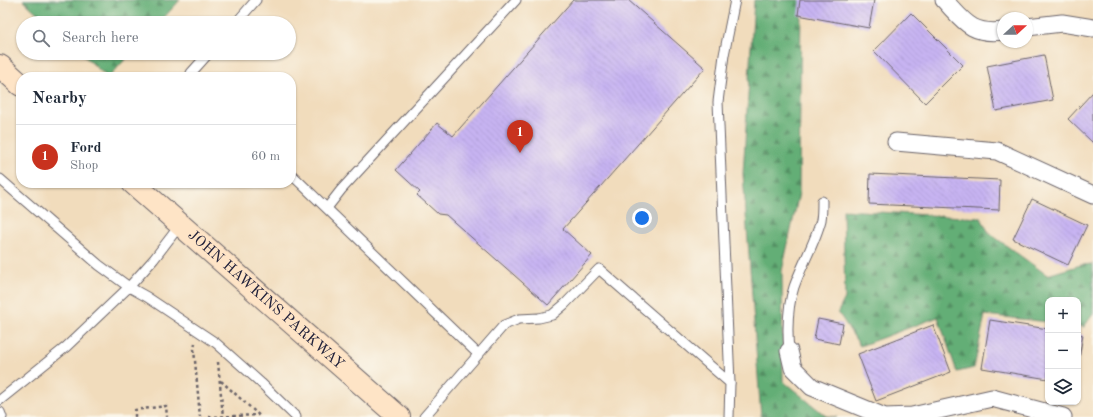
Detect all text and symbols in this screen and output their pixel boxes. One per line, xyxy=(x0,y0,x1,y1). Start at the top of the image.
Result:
north arrow xyxy=(997,12,1033,48)
search box xyxy=(16,16,296,60)
icon: search xyxy=(30,27,52,49)
text: Search here xyxy=(62,31,139,46)
text: Nearby xyxy=(32,90,87,107)
pin: 1 xyxy=(507,120,533,153)
text: Ford xyxy=(70,141,102,156)
text: 1 xyxy=(41,150,49,163)
text: 60 m xyxy=(251,150,280,163)
text: Shop xyxy=(70,159,98,172)
your location xyxy=(632,208,652,228)
street label: JOHN HAWKINS PARKWAY xyxy=(185,227,347,372)
map controls xyxy=(1045,297,1081,405)
button: + xyxy=(1045,297,1081,333)
button: − xyxy=(1045,333,1081,369)
button: layers xyxy=(1045,369,1081,405)

